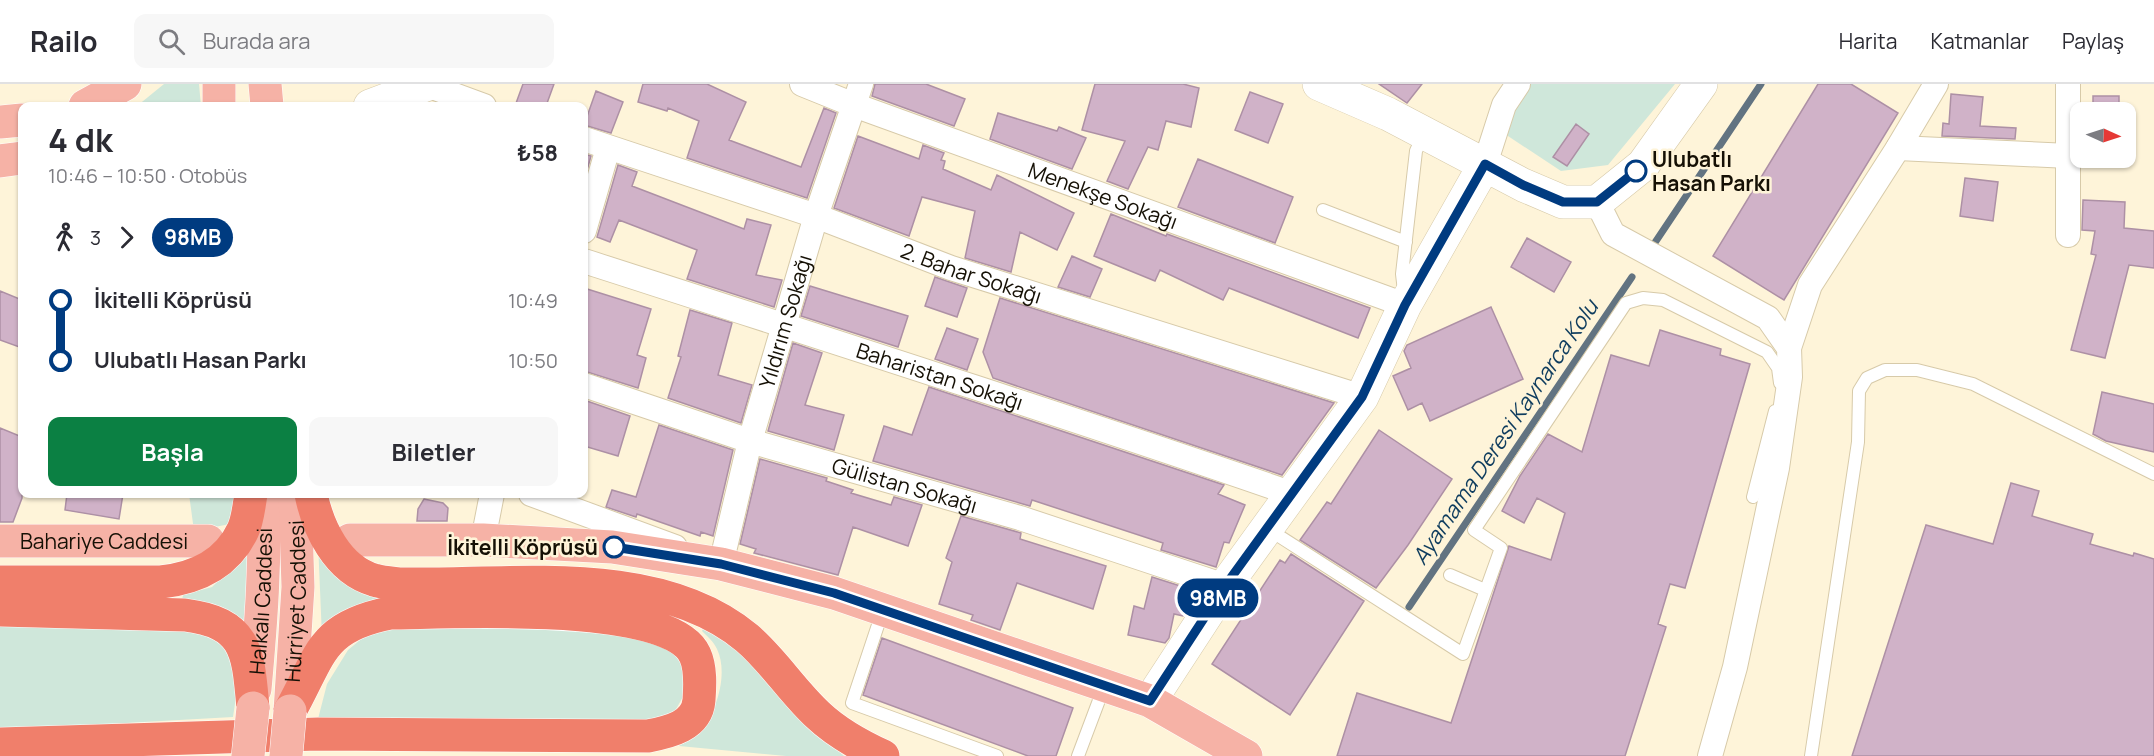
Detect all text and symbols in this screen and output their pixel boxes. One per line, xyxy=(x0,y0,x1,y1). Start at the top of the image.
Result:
search box xyxy=(134,14,554,68)
text: Railo xyxy=(30,22,98,60)
icon: search xyxy=(155,25,188,58)
text: Burada ara xyxy=(203,26,310,56)
text: Harita xyxy=(1839,27,1897,55)
text: Katmanlar xyxy=(1930,27,2029,55)
text: Paylaş xyxy=(2062,27,2124,55)
north arrow xyxy=(2070,102,2136,168)
map controls xyxy=(2070,102,2136,168)
text: 4 dk xyxy=(48,117,113,162)
text: ₺58 xyxy=(517,138,558,168)
place label: Ulubatlı Hasan Parkı xyxy=(1652,145,1771,197)
street label: Menekşe Sokağı xyxy=(1025,155,1182,235)
marker: Ulubatlı Hasan Parkı xyxy=(1625,160,1647,182)
text: 10:46 – 10:50 · Otobüs xyxy=(48,162,247,189)
icon: walk xyxy=(48,221,81,254)
icon: forward xyxy=(110,221,143,254)
text: 98MB xyxy=(164,223,221,251)
text: 3 xyxy=(90,224,101,251)
street label: 2. Bahar Sokağı xyxy=(897,236,1045,310)
street label: Yıldırım Sokağı xyxy=(752,251,818,392)
text: İkitelli Köprüsü xyxy=(94,285,252,315)
text: 10:49 xyxy=(508,287,558,314)
water label: Ayamama Deresi Kaynarca Kolu xyxy=(1405,292,1606,570)
street label: Baharistan Sokağı xyxy=(853,336,1027,416)
text: Ulubatlı Hasan Parkı xyxy=(94,345,307,375)
text: 10:50 xyxy=(508,347,558,374)
button: Başla xyxy=(48,417,297,486)
button: Biletler xyxy=(309,417,558,486)
street label: Gülistan Sokağı xyxy=(829,451,980,519)
street label: Hürriyet Caddesi xyxy=(278,520,312,683)
street label: Bahariye Caddesi xyxy=(20,527,188,555)
street label: Halkalı Caddesi xyxy=(242,528,278,676)
place label: İkitelli Köprüsü xyxy=(447,533,598,561)
marker: İkitelli Köprüsü xyxy=(603,536,625,558)
line badge: 98MB xyxy=(1176,578,1260,618)
text: 98MB xyxy=(1189,584,1247,612)

